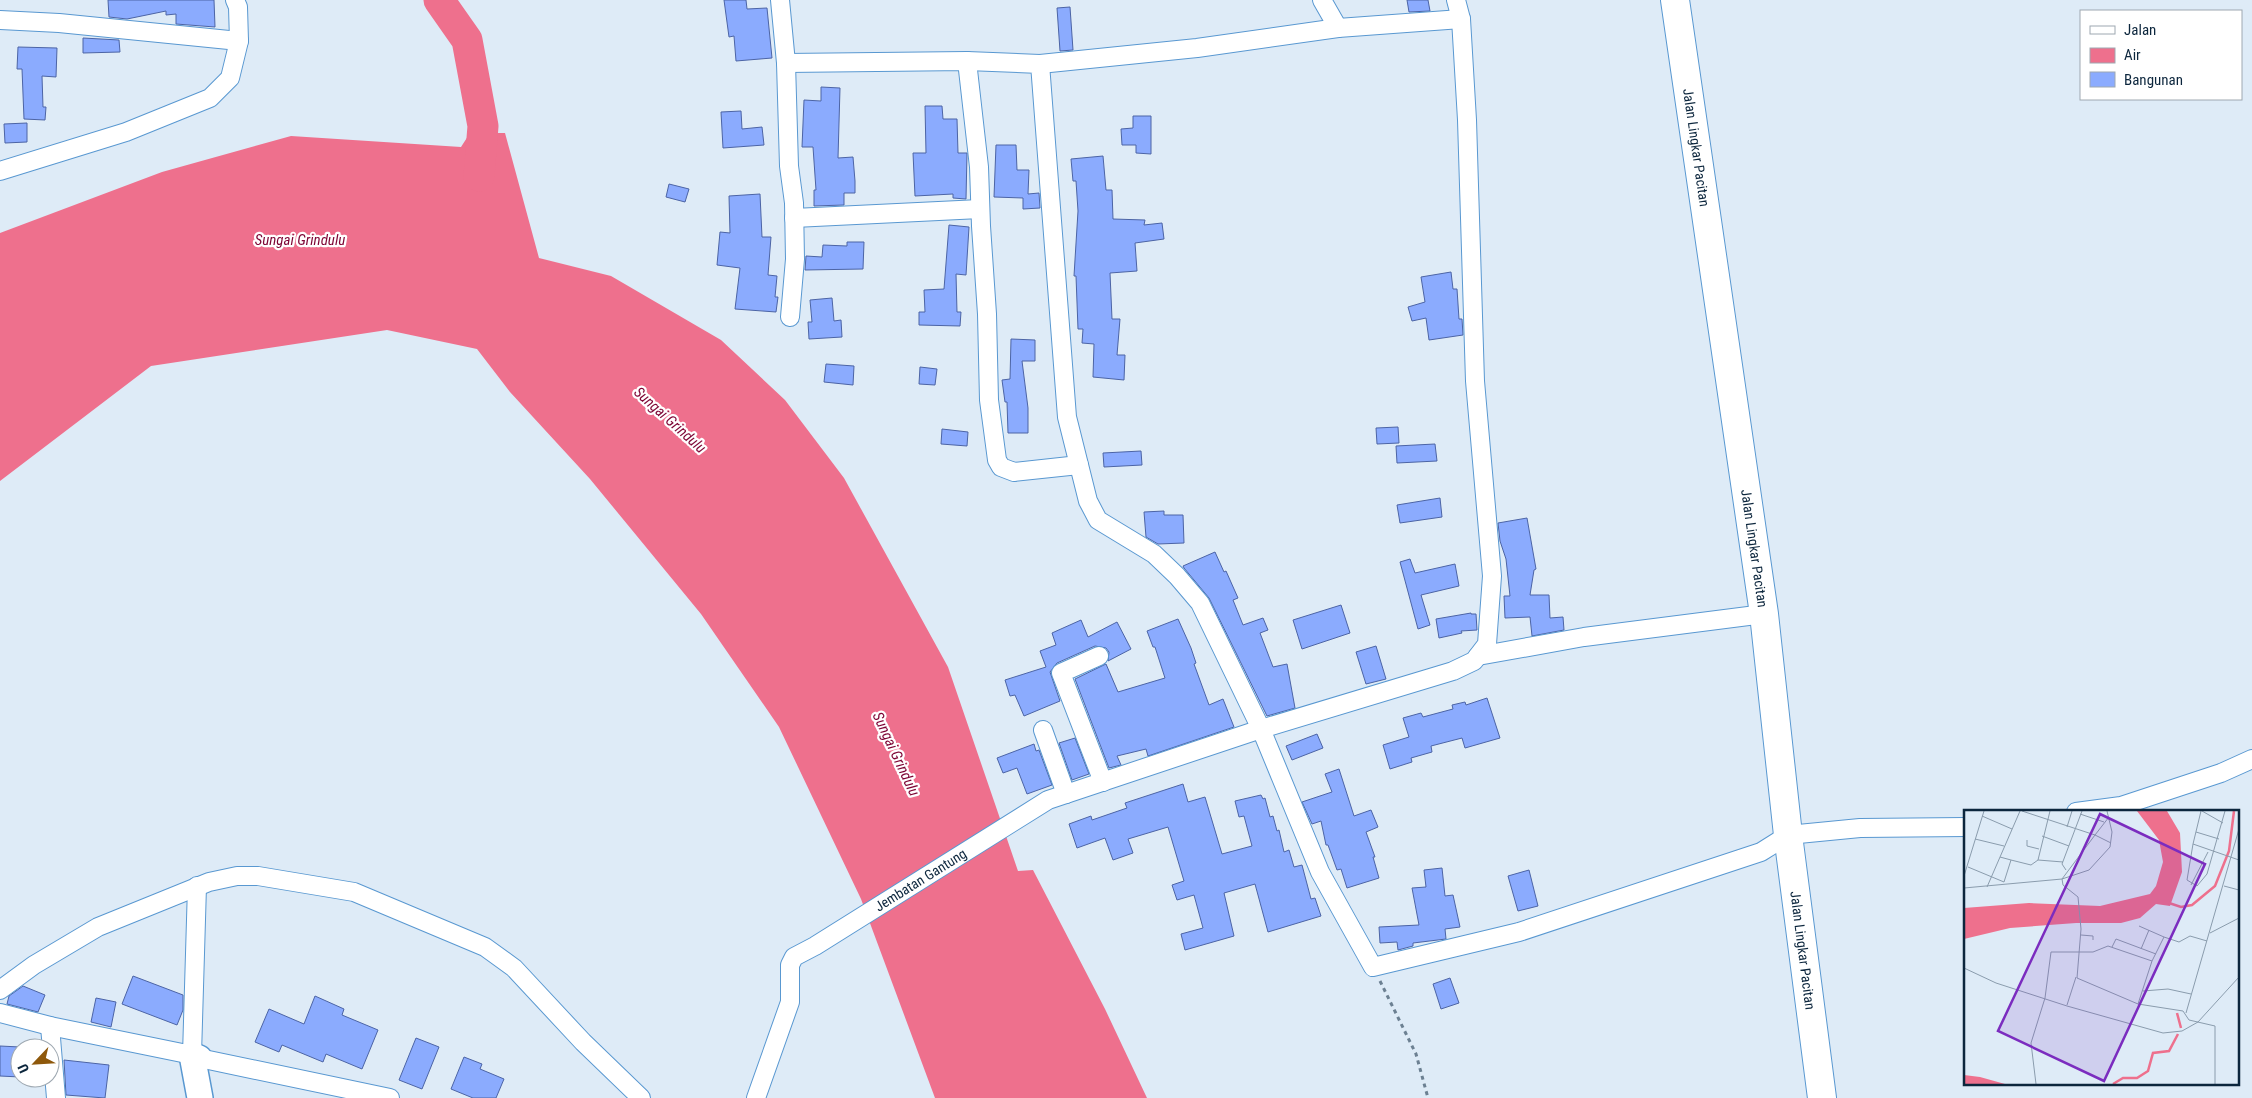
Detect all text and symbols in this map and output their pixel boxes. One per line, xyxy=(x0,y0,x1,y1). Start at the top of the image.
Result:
legend xyxy=(2080,10,2242,100)
text: Jalan xyxy=(2124,21,2156,39)
text: Air xyxy=(2124,46,2141,64)
text: Bangunan xyxy=(2124,71,2183,89)
street label: Jalan Lingkar Pacitan xyxy=(1680,87,1713,208)
water label: Sungai Grindulu xyxy=(255,231,345,249)
water label: Sungai Grindulu xyxy=(630,383,710,457)
street label: Jalan Lingkar Pacitan xyxy=(1738,488,1771,608)
water label: Sungai Grindulu xyxy=(869,709,923,799)
inset map xyxy=(1964,810,2240,1086)
street label: Jembatan Gantung xyxy=(872,845,969,914)
street label: Jalan Lingkar Pacitan xyxy=(1787,890,1818,1010)
north arrow xyxy=(10,1038,60,1088)
text: U xyxy=(14,1061,32,1076)

